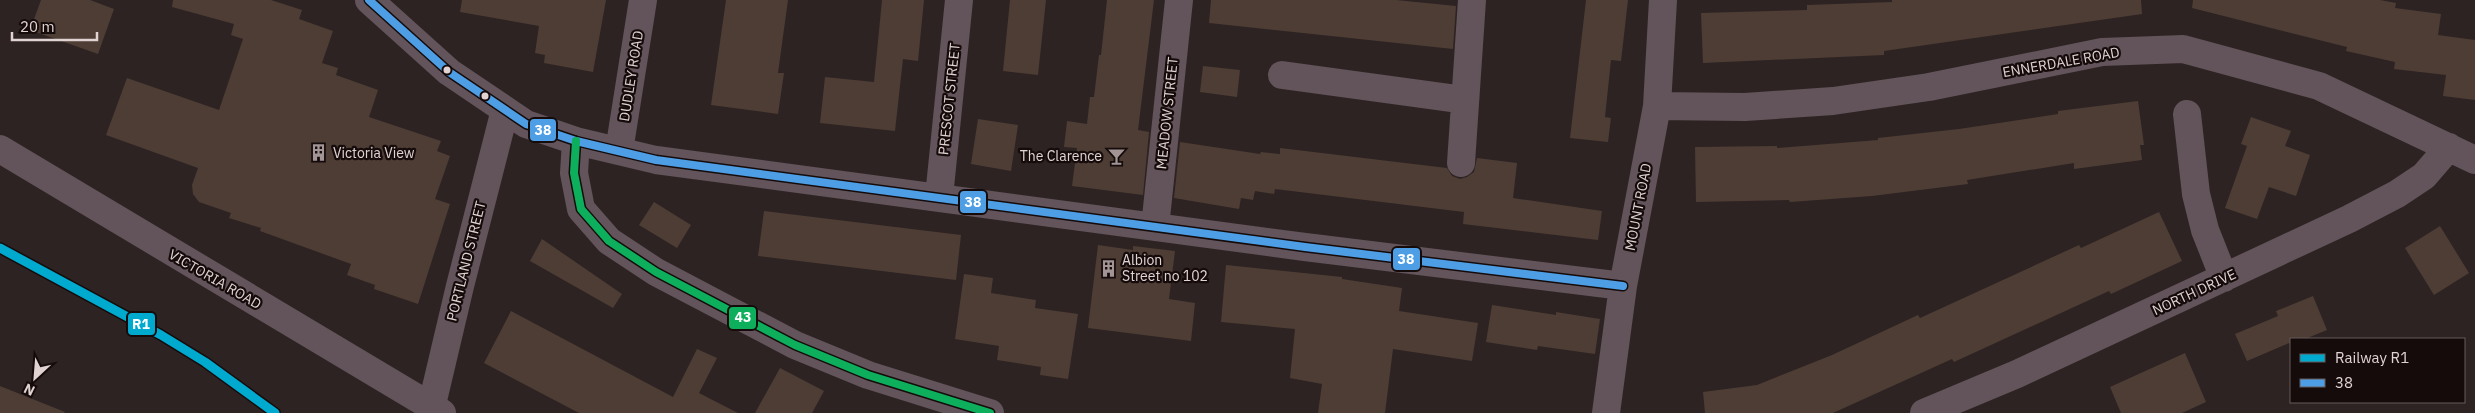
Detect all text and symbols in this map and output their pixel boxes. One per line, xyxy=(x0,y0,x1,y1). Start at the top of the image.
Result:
scale bar xyxy=(12,10,98,42)
text: 20 m xyxy=(20,17,55,36)
street label: DUDLEY ROAD xyxy=(615,29,647,123)
street label: PRESCOT STREET xyxy=(934,42,964,156)
street label: ENNERDALE ROAD xyxy=(2001,43,2121,81)
street label: MEADOW STREET xyxy=(1152,56,1182,170)
unlabelled marker xyxy=(442,65,452,75)
unlabelled marker xyxy=(480,91,490,101)
line badge: 38 xyxy=(529,118,557,142)
text: 38 xyxy=(535,121,551,139)
building icon: Victoria View xyxy=(309,143,329,163)
place label: Victoria View xyxy=(333,144,415,162)
bar icon: The Clarence xyxy=(1106,146,1126,166)
place label: The Clarence xyxy=(1020,147,1102,165)
street label: MOUNT ROAD xyxy=(1621,162,1655,252)
line badge: 38 xyxy=(959,190,987,214)
text: 38 xyxy=(965,193,981,211)
street label: PORTLAND STREET xyxy=(442,199,490,323)
street label: VICTORIA ROAD xyxy=(165,245,265,313)
line badge: 38 xyxy=(1392,247,1421,271)
text: 38 xyxy=(1398,250,1414,268)
place label: Albion Street no 102 xyxy=(1122,251,1208,285)
building icon: Albion Street no 102 xyxy=(1098,258,1118,278)
street label: NORTH DRIVE xyxy=(2149,265,2239,319)
line badge: 43 xyxy=(728,306,757,330)
text: 43 xyxy=(735,308,751,326)
line badge: R1 xyxy=(127,312,156,336)
text: R1 xyxy=(132,315,151,333)
legend xyxy=(2290,338,2465,403)
text: Railway R1 xyxy=(2335,348,2409,367)
north arrow xyxy=(10,353,60,403)
text: 38 xyxy=(2335,373,2353,392)
text: N xyxy=(21,379,38,400)

